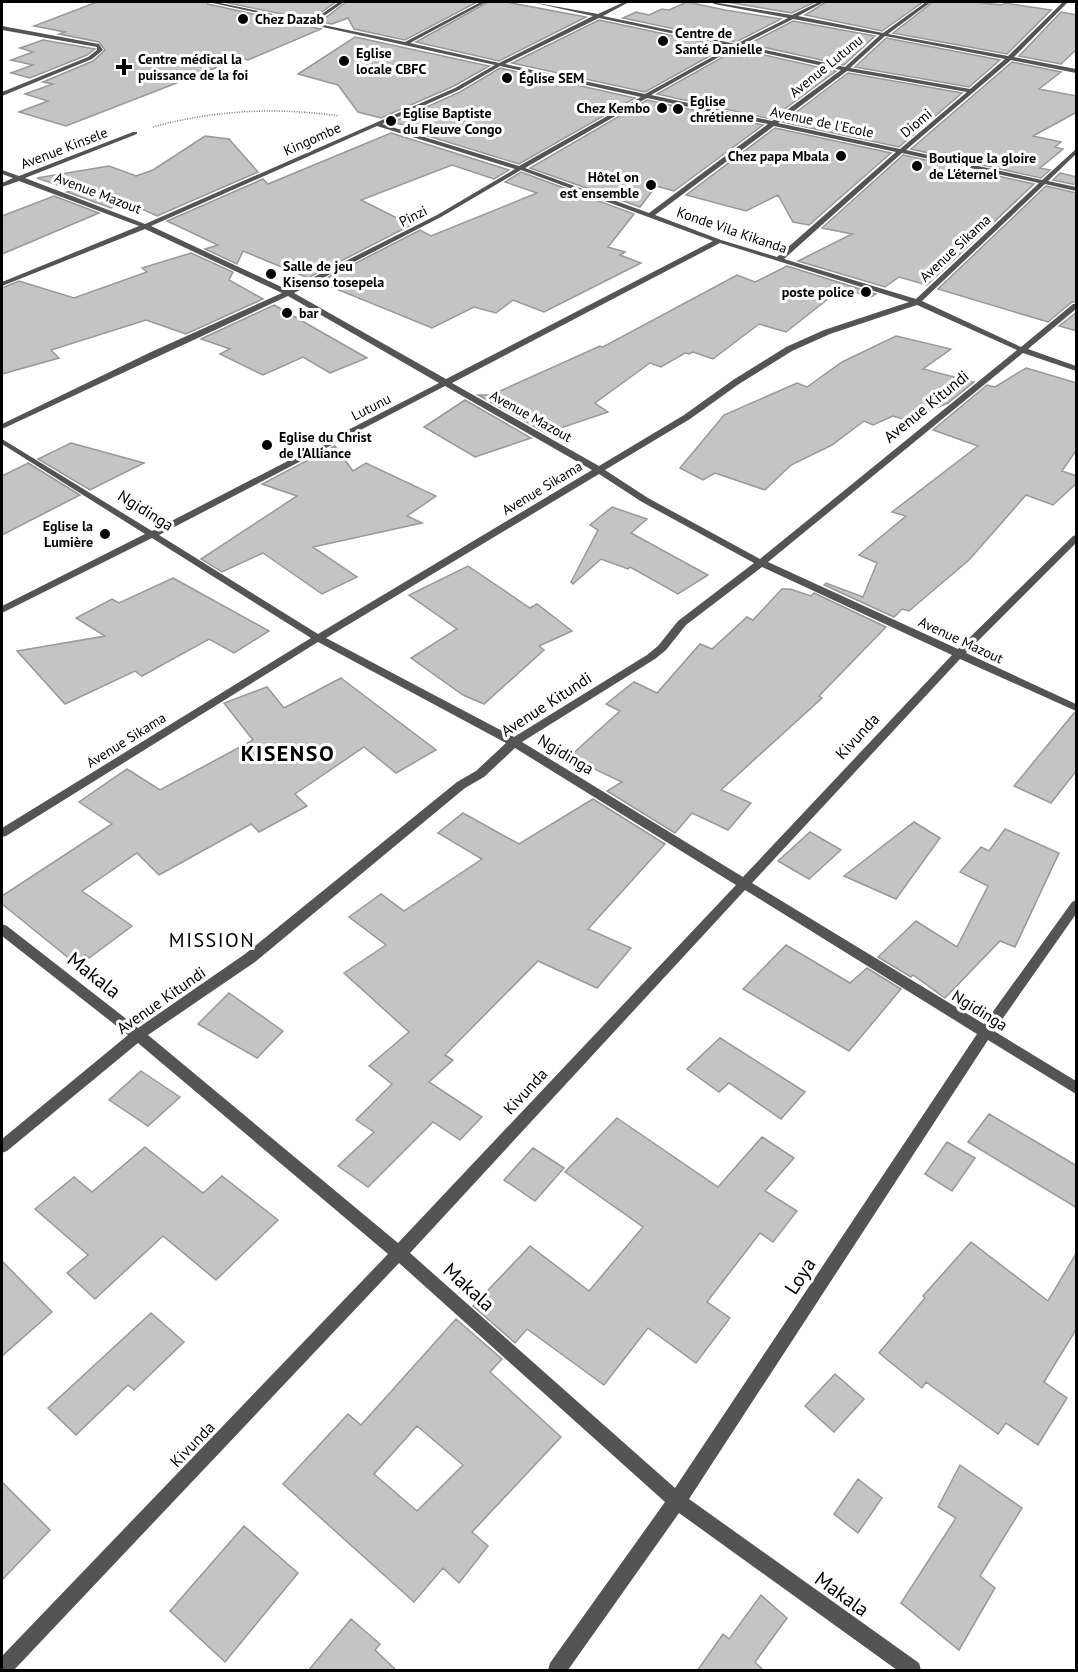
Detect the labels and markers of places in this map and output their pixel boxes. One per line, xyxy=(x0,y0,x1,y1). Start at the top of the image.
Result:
place label: Chez Dazab xyxy=(255,10,324,28)
marker: Chez Dazab xyxy=(236,12,250,26)
place label: Centre de Santé Danielle xyxy=(675,24,762,58)
marker: Centre de Santé Danielle xyxy=(656,34,670,48)
place label: Eglise locale CBFC xyxy=(356,44,426,78)
place label: Centre médical la puissance de la foi xyxy=(138,50,248,84)
marker: Eglise locale CBFC xyxy=(337,54,351,68)
marker: Centre médical la puissance de la foi xyxy=(115,58,133,76)
place label: Église SEM xyxy=(519,69,584,87)
marker: Église SEM xyxy=(500,71,514,85)
place label: Eglise chrétienne xyxy=(690,92,754,126)
place label: Chez Kembo xyxy=(577,99,650,117)
marker: Chez Kembo xyxy=(655,101,669,115)
marker: Eglise chrétienne xyxy=(671,102,685,116)
place label: Eglise Baptiste du Fleuve Congo xyxy=(403,104,503,138)
marker: Eglise Baptiste du Fleuve Congo xyxy=(384,114,398,128)
place label: Chez papa Mbala xyxy=(728,147,829,165)
marker: Chez papa Mbala xyxy=(834,149,848,163)
place label: Boutique la gloire de L'éternel xyxy=(929,149,1036,183)
marker: Boutique la gloire de L'éternel xyxy=(910,159,924,173)
place label: Hôtel on est ensemble xyxy=(560,168,639,202)
marker: Hôtel on est ensemble xyxy=(644,178,658,192)
place label: Salle de jeu Kisenso tosepela xyxy=(283,257,384,291)
marker: Salle de jeu Kisenso tosepela xyxy=(264,267,278,281)
place label: poste police xyxy=(782,283,854,301)
marker: poste police xyxy=(859,285,873,299)
place label: bar xyxy=(299,304,318,322)
marker: bar xyxy=(280,306,294,320)
place label: Eglise du Christ de l'Alliance xyxy=(279,428,372,462)
marker: Eglise du Christ de l'Alliance xyxy=(260,438,274,452)
place label: Eglise la Lumière xyxy=(43,517,93,551)
marker: Eglise la Lumière xyxy=(98,527,112,541)

